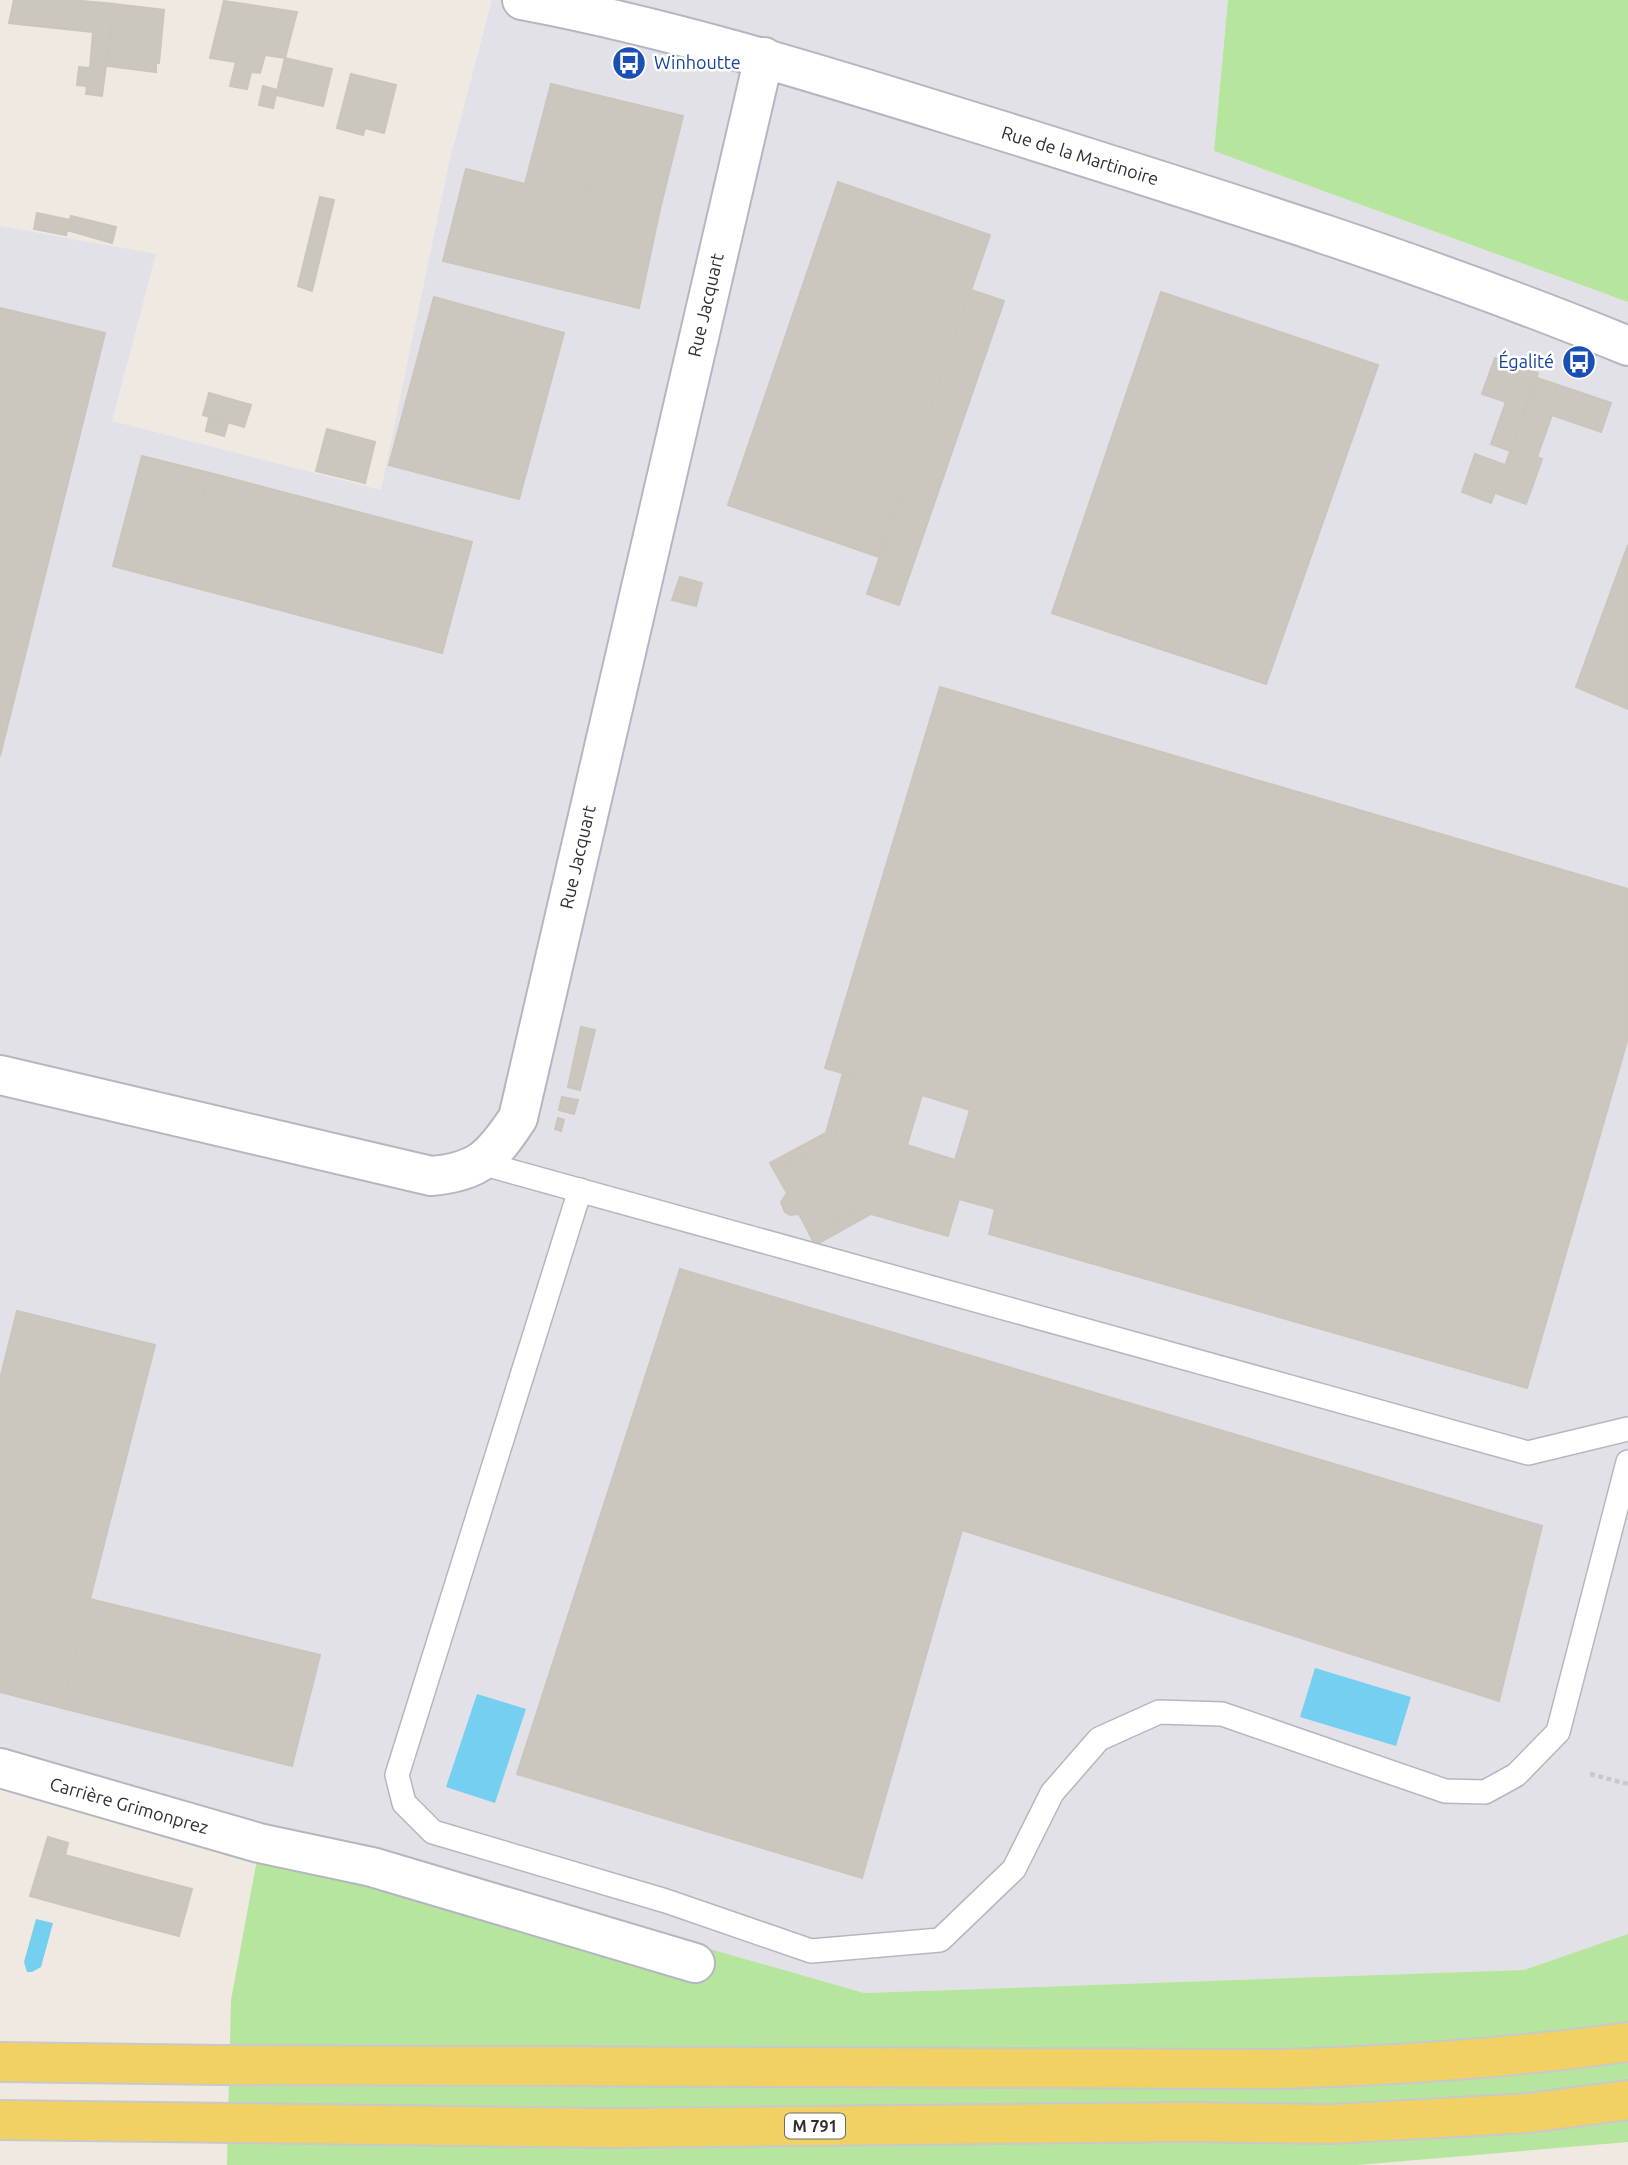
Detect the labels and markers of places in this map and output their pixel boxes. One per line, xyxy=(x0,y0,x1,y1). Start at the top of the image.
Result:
bus stop icon: Winhoutte xyxy=(610,44,648,82)
place label: Winhoutte xyxy=(654,52,741,72)
bus stop icon: Égalité xyxy=(1560,343,1598,381)
place label: Égalité xyxy=(1498,350,1554,371)

